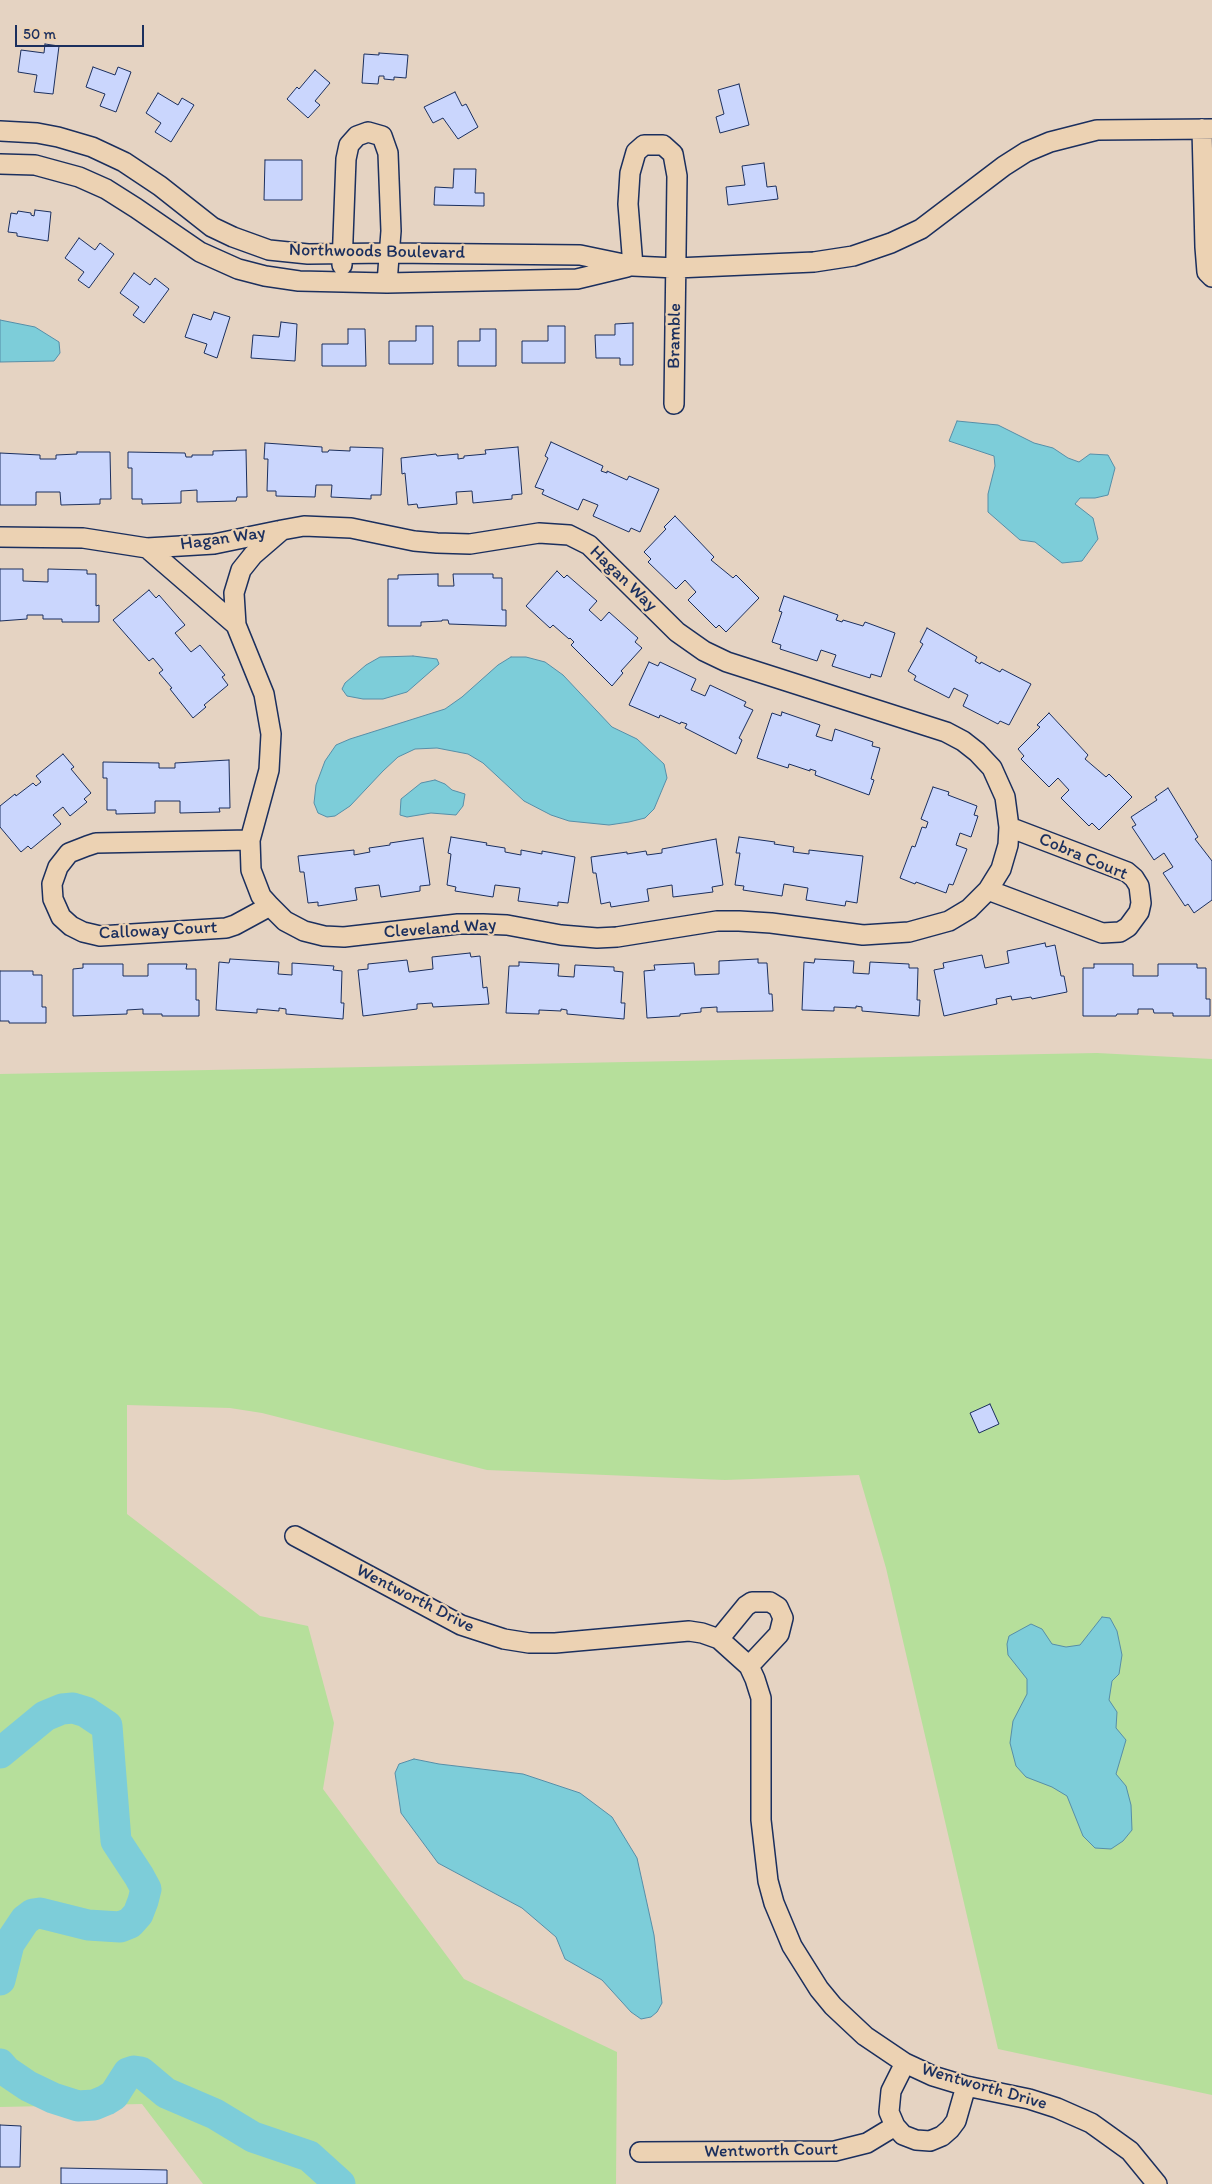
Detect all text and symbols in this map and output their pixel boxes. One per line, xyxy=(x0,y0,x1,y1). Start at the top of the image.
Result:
scale bar xyxy=(18,15,146,47)
text: 50 m xyxy=(23,25,56,43)
street label: Northwoods Boulevard xyxy=(289,240,465,264)
street label: Bramble xyxy=(664,303,686,369)
street label: Hagan Way xyxy=(179,522,267,556)
street label: Hagan Way xyxy=(585,541,661,617)
street label: Cobra Court xyxy=(1035,829,1131,885)
street label: Cleveland Way xyxy=(383,914,497,944)
street label: Calloway Court xyxy=(98,917,218,945)
street label: Wentworth Drive xyxy=(352,1560,478,1638)
street label: Wentworth Drive xyxy=(919,2059,1049,2115)
street label: Wentworth Court xyxy=(704,2139,838,2163)

